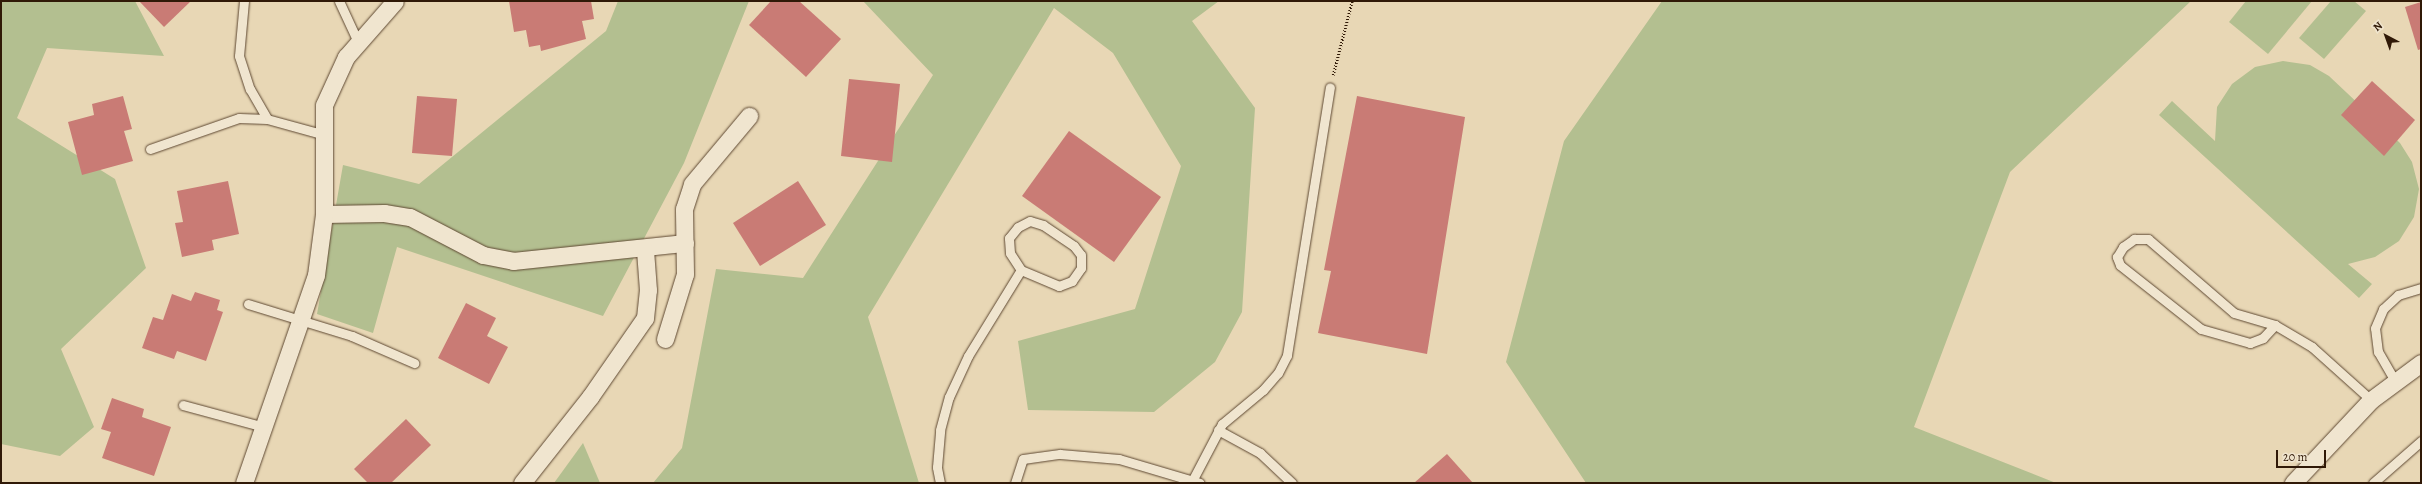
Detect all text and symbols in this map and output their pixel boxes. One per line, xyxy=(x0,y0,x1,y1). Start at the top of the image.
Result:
north arrow xyxy=(2366,16,2406,56)
text: N xyxy=(2370,18,2386,35)
scale bar xyxy=(2278,442,2328,468)
text: 20 m xyxy=(2283,449,2307,465)

